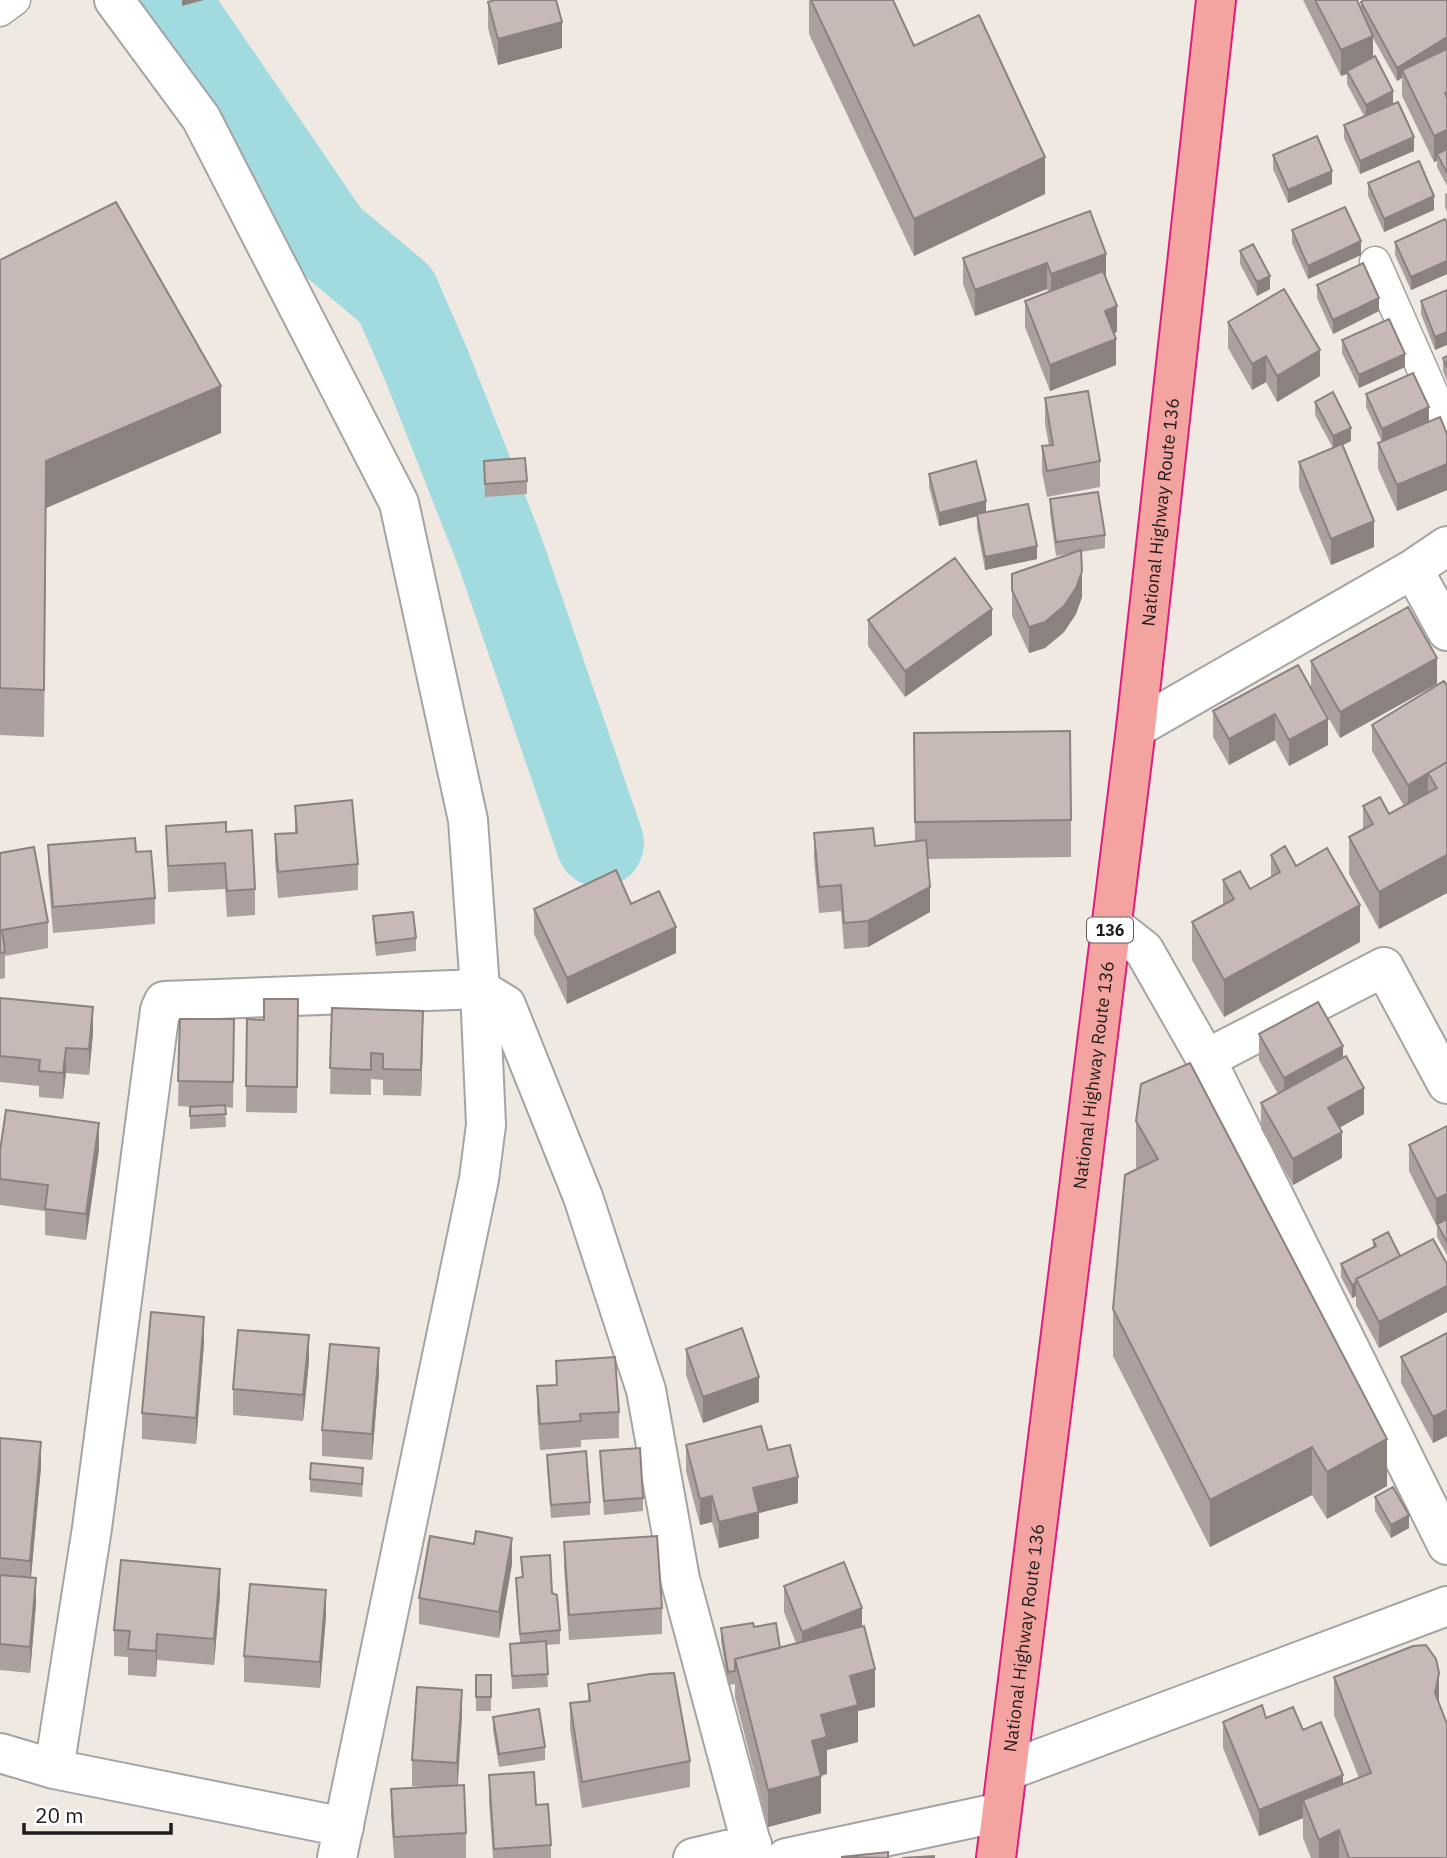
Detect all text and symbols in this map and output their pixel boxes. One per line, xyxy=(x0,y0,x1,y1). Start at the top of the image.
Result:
street label: National Highway Route 136 xyxy=(1136,396,1184,628)
road number: 136 xyxy=(1087,918,1133,942)
street label: National Highway Route 136 xyxy=(1067,959,1119,1191)
street label: National Highway Route 136 xyxy=(998,1522,1049,1753)
scale bar xyxy=(24,1792,172,1836)
text: 20 m xyxy=(35,1801,84,1829)

